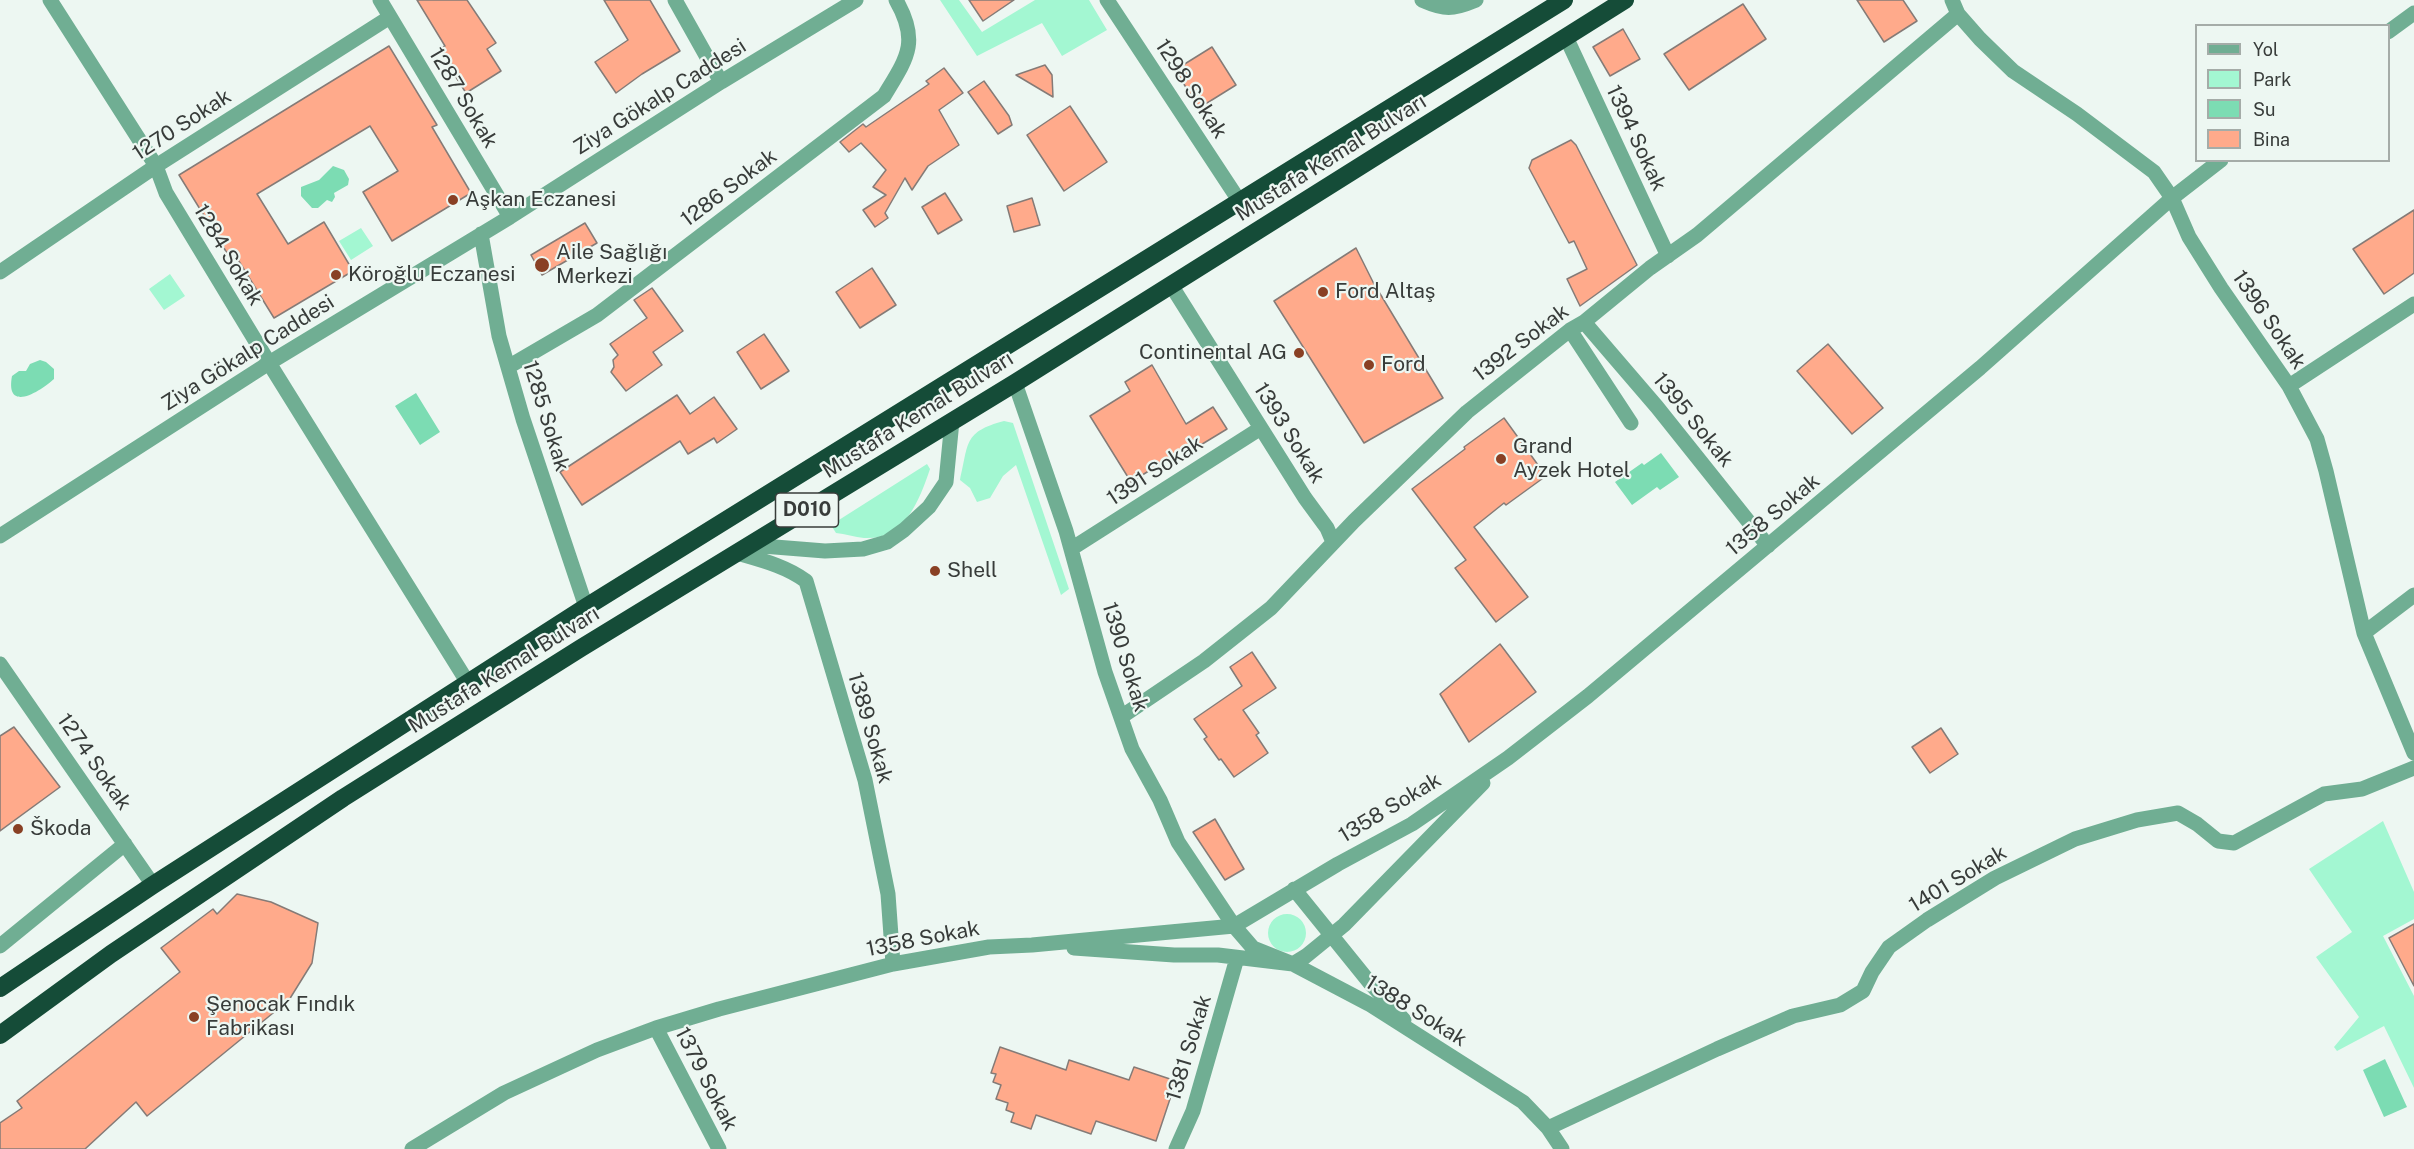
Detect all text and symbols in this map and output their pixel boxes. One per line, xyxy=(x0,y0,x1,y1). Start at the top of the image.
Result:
legend xyxy=(2195,24,2390,162)
street label: Ziya Gökalp Caddesi xyxy=(569,34,751,160)
street label: 1298 Sokak xyxy=(1149,35,1233,143)
text: Yol xyxy=(2253,39,2278,60)
street label: 1287 Sokak xyxy=(423,43,503,153)
text: Park xyxy=(2253,69,2291,90)
street label: 1394 Sokak xyxy=(1601,81,1671,195)
street label: 1270 Sokak xyxy=(128,84,236,166)
street label: Mustafa Kemal Bulvarı xyxy=(1231,89,1431,227)
text: Su xyxy=(2253,99,2276,120)
text: Bina xyxy=(2253,129,2290,150)
street label: 1286 Sokak xyxy=(676,144,782,232)
place label: Aşkan Eczanesi xyxy=(465,187,616,213)
marker: Aşkan Eczanesi xyxy=(446,193,460,207)
street label: 1284 Sokak xyxy=(188,200,268,310)
place label: Aile Sağlığı Merkezi xyxy=(556,240,667,290)
marker: Aile Sağlığı Merkezi xyxy=(533,256,551,274)
place label: Köroğlu Eczanesi xyxy=(348,262,515,288)
street label: 1396 Sokak xyxy=(2227,266,2311,374)
marker: Köroğlu Eczanesi xyxy=(329,268,343,282)
place label: Ford Altaş xyxy=(1335,279,1435,305)
marker: Ford Altaş xyxy=(1316,285,1330,299)
street label: Ziya Gökalp Caddesi xyxy=(157,290,339,416)
street label: 1392 Sokak xyxy=(1468,299,1574,387)
place label: Continental AG xyxy=(1139,340,1287,366)
street label: Mustafa Kemal Bulvarı xyxy=(818,346,1018,484)
marker: Continental AG xyxy=(1292,346,1306,360)
place label: Ford xyxy=(1381,352,1426,378)
street label: 1285 Sokak xyxy=(517,358,575,474)
marker: Ford xyxy=(1362,358,1376,372)
street label: 1395 Sokak xyxy=(1647,368,1739,472)
street label: 1393 Sokak xyxy=(1248,378,1330,488)
street label: 1391 Sokak xyxy=(1102,431,1208,511)
place label: Grand Ayzek Hotel xyxy=(1513,434,1630,484)
marker: Grand Ayzek Hotel xyxy=(1494,452,1508,466)
street label: 1358 Sokak xyxy=(1721,468,1825,562)
road number: D010 xyxy=(776,493,838,527)
place label: Shell xyxy=(947,558,997,584)
marker: Shell xyxy=(928,564,942,578)
street label: 1390 Sokak xyxy=(1096,599,1154,715)
street label: Mustafa Kemal Bulvarı xyxy=(404,601,604,739)
street label: 1389 Sokak xyxy=(842,670,898,786)
street label: 1274 Sokak xyxy=(51,709,137,815)
street label: 1358 Sokak xyxy=(1334,768,1446,848)
place label: Škoda xyxy=(30,816,91,842)
marker: Škoda xyxy=(11,822,25,836)
street label: 1401 Sokak xyxy=(1905,840,2011,918)
street label: 1358 Sokak xyxy=(864,916,982,962)
street label: 1388 Sokak xyxy=(1361,970,1471,1052)
place label: Şenocak Fındık Fabrikası xyxy=(206,992,355,1042)
street label: 1381 Sokak xyxy=(1161,992,1217,1104)
marker: Şenocak Fındık Fabrikası xyxy=(187,1010,201,1024)
street label: 1379 Sokak xyxy=(669,1023,743,1135)

